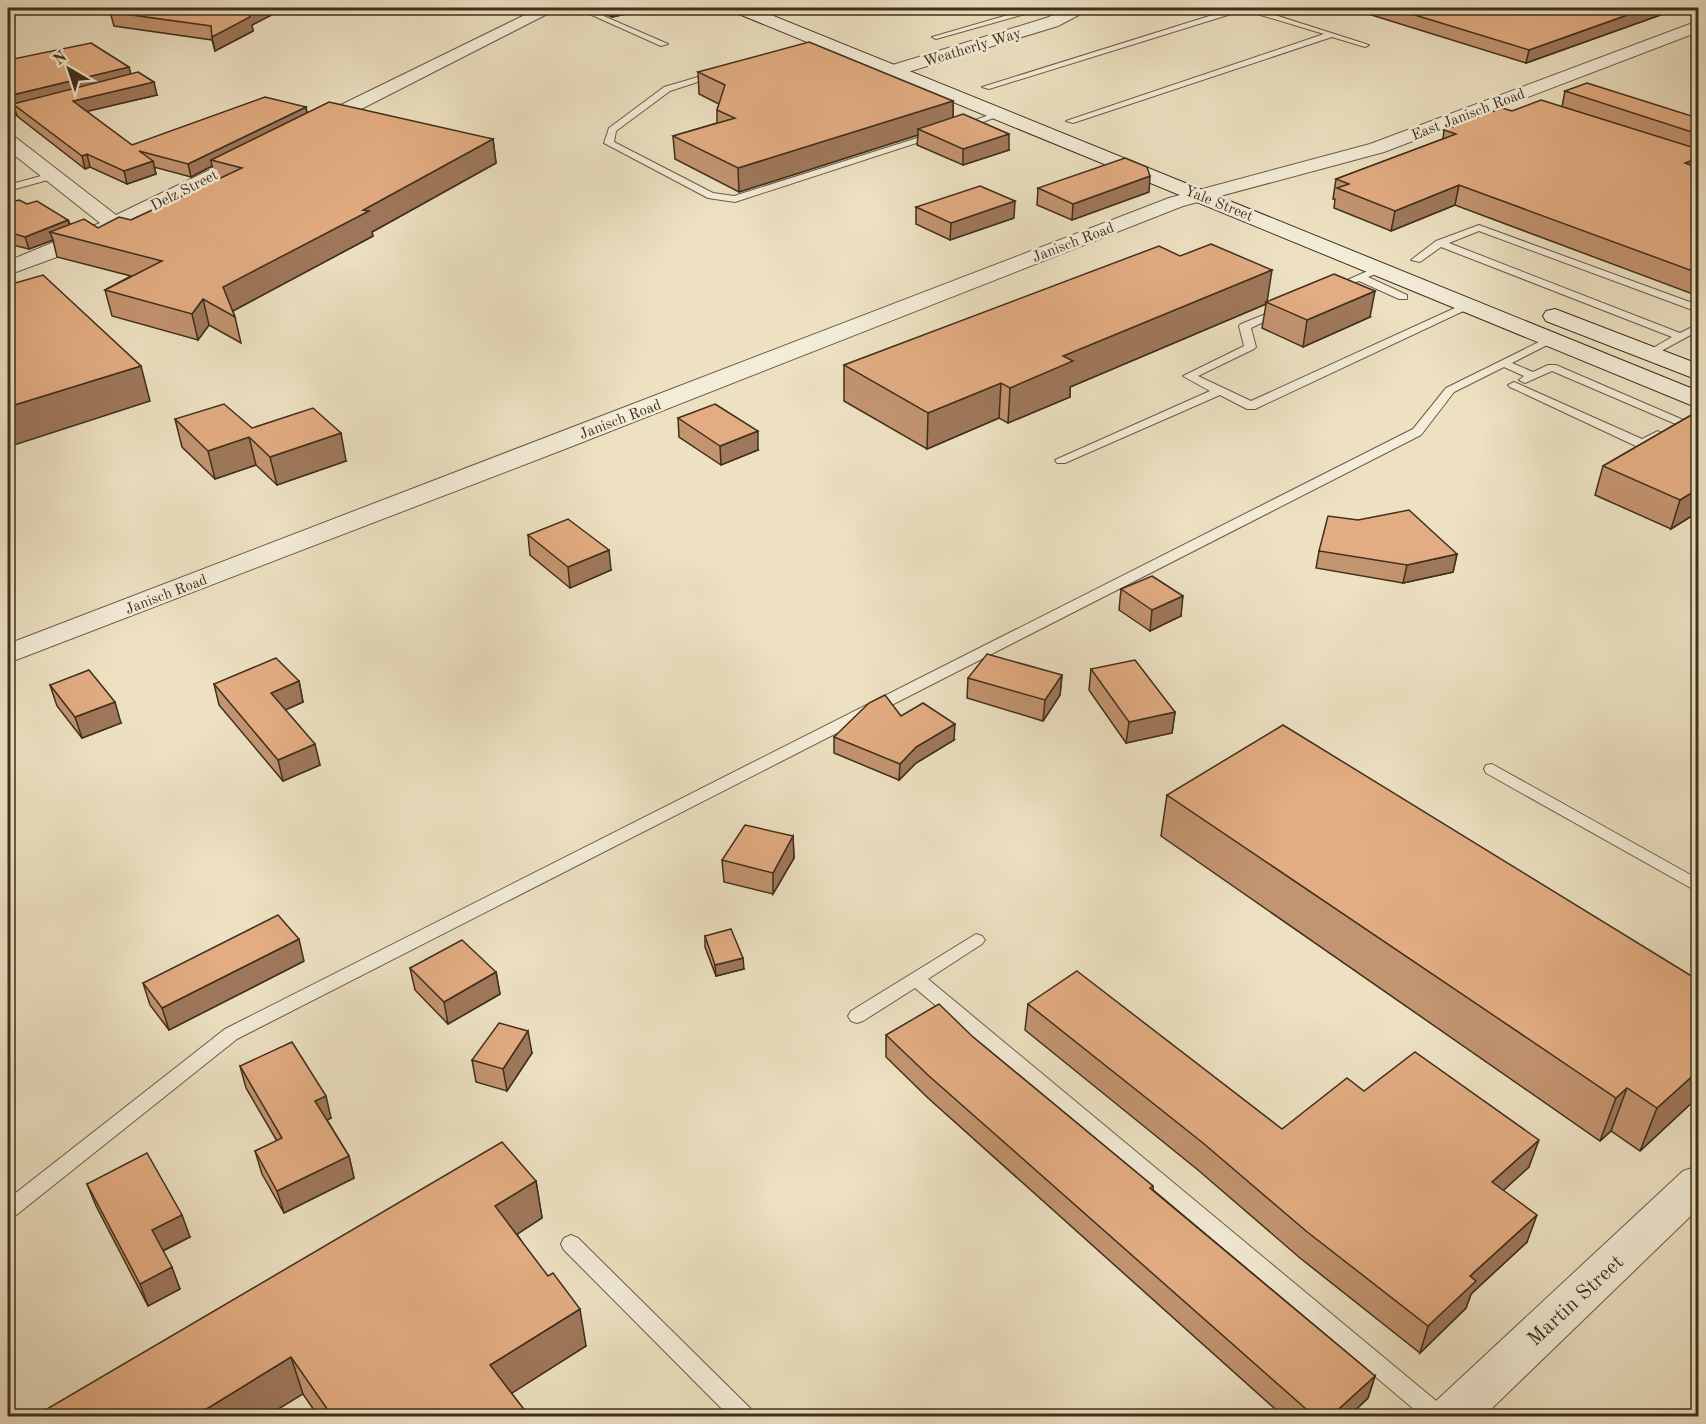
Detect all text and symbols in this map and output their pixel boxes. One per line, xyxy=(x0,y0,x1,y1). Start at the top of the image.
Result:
street label: Weatherly Way xyxy=(922,26,1023,70)
north arrow xyxy=(39,39,99,99)
text: N xyxy=(51,48,71,69)
street label: East Janisch Road xyxy=(1410,87,1527,144)
street label: Delz Street xyxy=(149,168,221,215)
street label: Yale Street xyxy=(1182,184,1255,225)
street label: Janisch Road xyxy=(1030,221,1117,266)
street label: Janisch Road xyxy=(577,398,664,443)
street label: Janisch Road xyxy=(123,573,210,618)
street label: Martin Street xyxy=(1524,1252,1628,1351)

